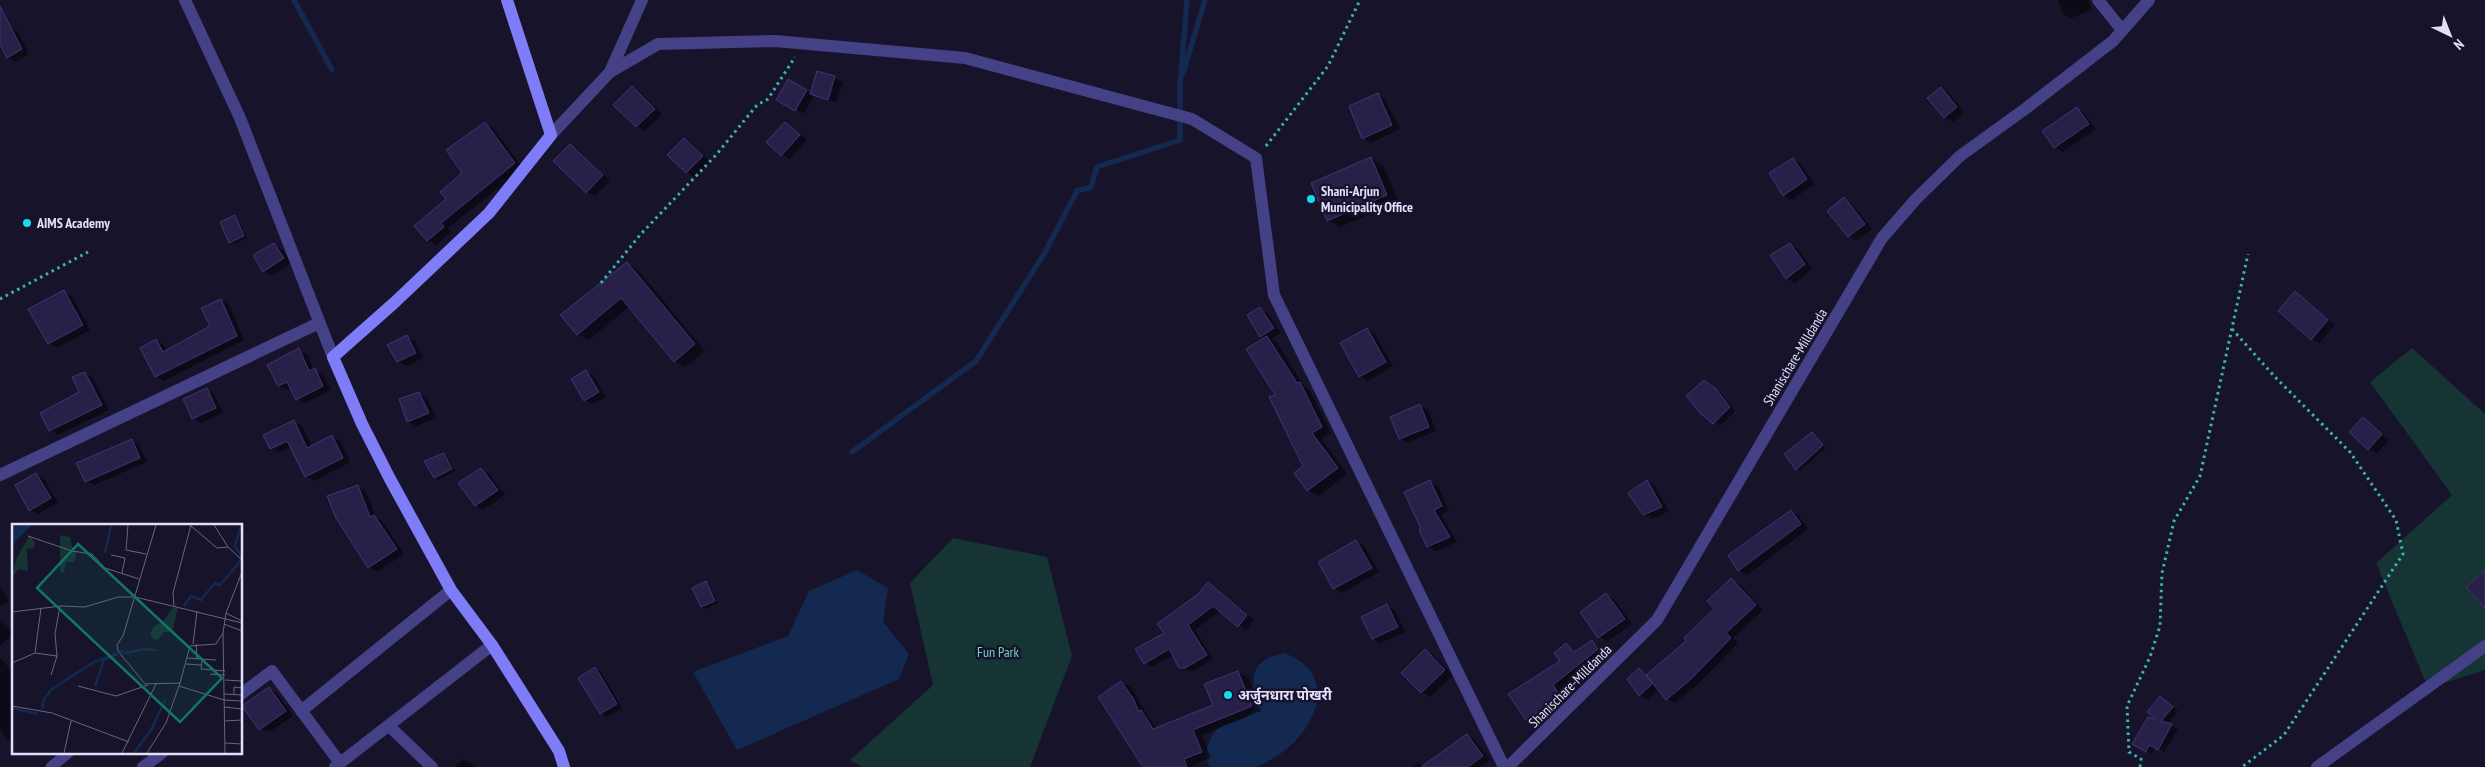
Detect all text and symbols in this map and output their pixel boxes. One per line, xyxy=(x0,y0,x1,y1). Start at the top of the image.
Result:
north arrow xyxy=(2425,10,2475,60)
text: N xyxy=(2450,35,2468,54)
place label: Shani-Arjun Municipality Office xyxy=(1321,182,1413,216)
marker: Shani-Arjun Municipality Office xyxy=(1305,193,1317,205)
place label: AIMS Academy xyxy=(36,214,110,232)
marker: AIMS Academy xyxy=(21,217,33,229)
street label: Shanischare-Milldanda xyxy=(1759,305,1831,409)
inset map xyxy=(12,524,242,754)
street label: Shanischare-Milldanda xyxy=(1525,641,1615,731)
park label: Fun Park xyxy=(977,643,1019,661)
place label: अर्जुनधारा पोखरी xyxy=(1238,686,1333,705)
marker: अर्जुनधारा पोखरी xyxy=(1222,689,1234,701)

